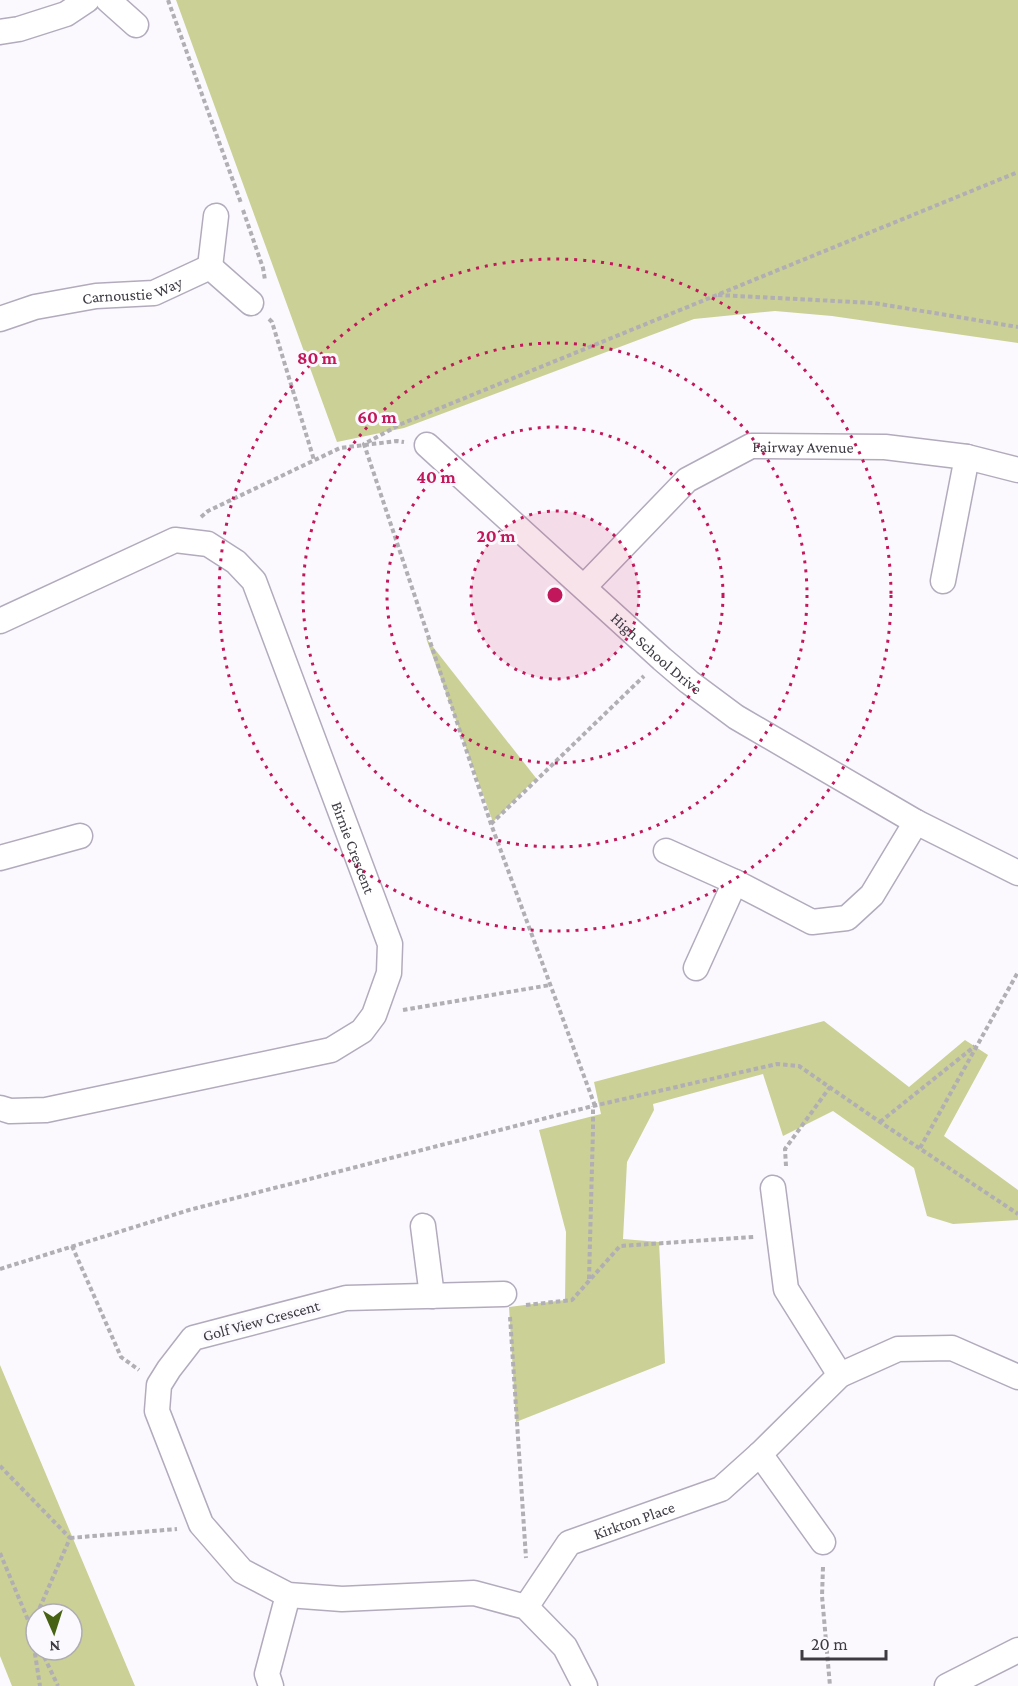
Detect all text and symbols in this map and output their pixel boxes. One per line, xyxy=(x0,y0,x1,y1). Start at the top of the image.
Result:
street label: Carnoustie Way xyxy=(81,273,186,307)
text: 80 m xyxy=(297,348,338,368)
text: 60 m xyxy=(357,407,397,427)
street label: Fairway Avenue xyxy=(752,438,854,456)
text: 40 m xyxy=(416,467,456,487)
text: 20 m xyxy=(477,526,516,546)
centre of rings xyxy=(545,585,565,605)
street label: High School Drive xyxy=(608,609,705,698)
street label: Birnie Crescent xyxy=(328,799,379,897)
street label: Golf View Crescent xyxy=(201,1297,322,1344)
street label: Kirkton Place xyxy=(591,1498,677,1543)
north arrow xyxy=(24,1602,84,1662)
scale bar xyxy=(802,1623,886,1661)
text: 20 m xyxy=(811,1634,848,1654)
text: N xyxy=(49,1638,61,1655)

